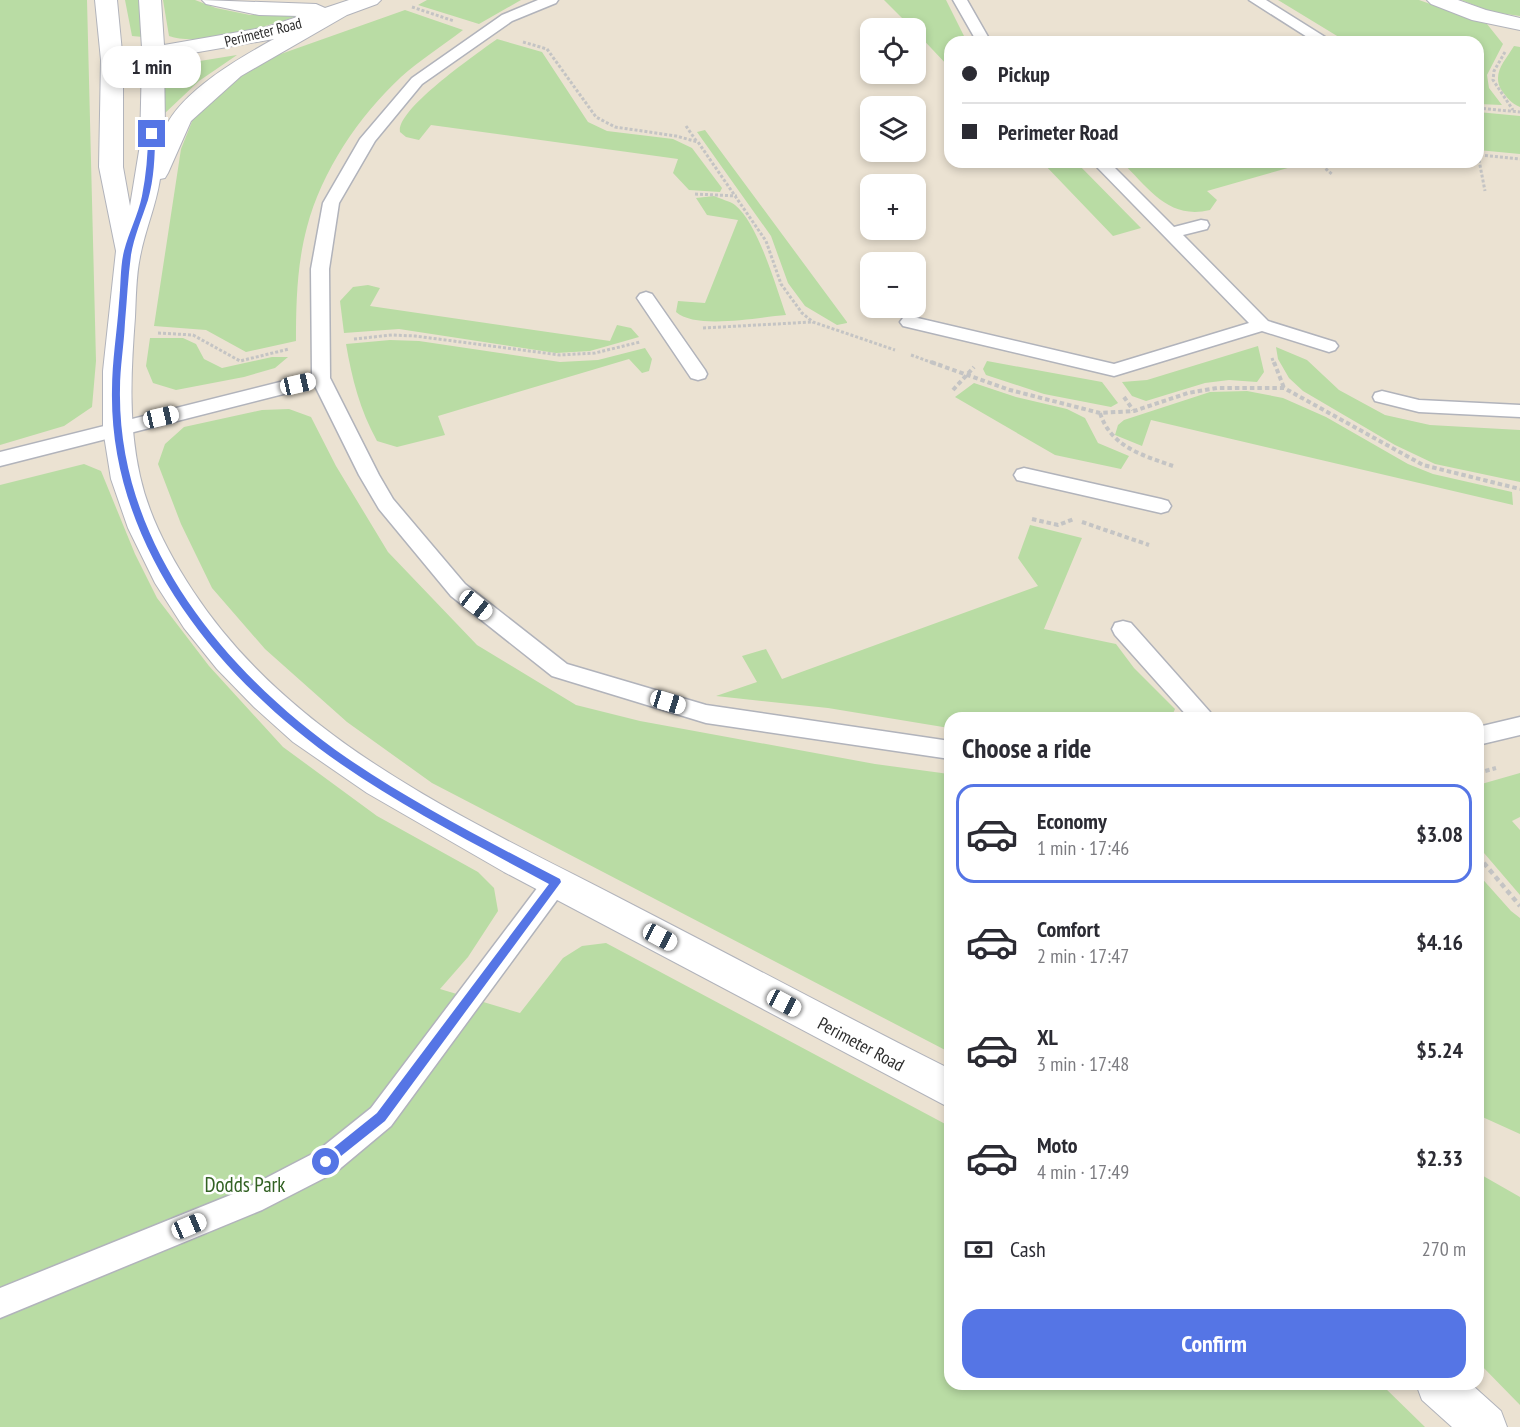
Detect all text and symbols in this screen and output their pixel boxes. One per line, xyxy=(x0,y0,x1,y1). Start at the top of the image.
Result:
street label: Perimeter Road xyxy=(222,13,304,51)
map controls xyxy=(860,18,926,318)
button: locate xyxy=(860,18,926,84)
callout: 1 min xyxy=(102,47,201,89)
text: 1 min xyxy=(131,54,172,80)
text: Pickup xyxy=(998,60,1050,88)
button: layers xyxy=(860,96,926,162)
text: Perimeter Road xyxy=(998,118,1118,146)
route end xyxy=(138,120,165,147)
button: + xyxy=(860,174,926,240)
button: − xyxy=(860,252,926,318)
car xyxy=(278,371,318,397)
car xyxy=(141,404,181,430)
car xyxy=(456,587,496,623)
car xyxy=(648,688,688,716)
text: Choose a ride xyxy=(962,731,1091,765)
icon: car xyxy=(965,807,1019,861)
text: Economy xyxy=(1037,807,1107,835)
text: $3.08 xyxy=(1416,820,1463,848)
text: 1 min · 17:46 xyxy=(1037,835,1129,861)
icon: car xyxy=(965,915,1019,969)
text: Comfort xyxy=(1037,915,1100,943)
car xyxy=(640,921,680,953)
text: $4.16 xyxy=(1416,928,1463,956)
text: 2 min · 17:47 xyxy=(1037,943,1129,969)
car xyxy=(764,987,804,1019)
street label: Perimeter Road xyxy=(814,1012,908,1076)
icon: car xyxy=(965,1023,1019,1077)
text: XL xyxy=(1037,1023,1058,1051)
text: $5.24 xyxy=(1416,1036,1463,1064)
text: 3 min · 17:48 xyxy=(1037,1051,1129,1077)
icon: car xyxy=(965,1131,1019,1185)
text: Moto xyxy=(1037,1131,1078,1159)
text: $2.33 xyxy=(1416,1144,1463,1172)
route start xyxy=(312,1148,339,1175)
text: 4 min · 17:49 xyxy=(1037,1159,1129,1185)
park label: Dodds Park xyxy=(204,1171,286,1198)
car xyxy=(169,1211,209,1241)
icon: cash xyxy=(962,1233,995,1266)
text: Cash xyxy=(1010,1235,1046,1263)
text: 270 m xyxy=(1422,1236,1466,1262)
button: Confirm xyxy=(962,1309,1466,1378)

